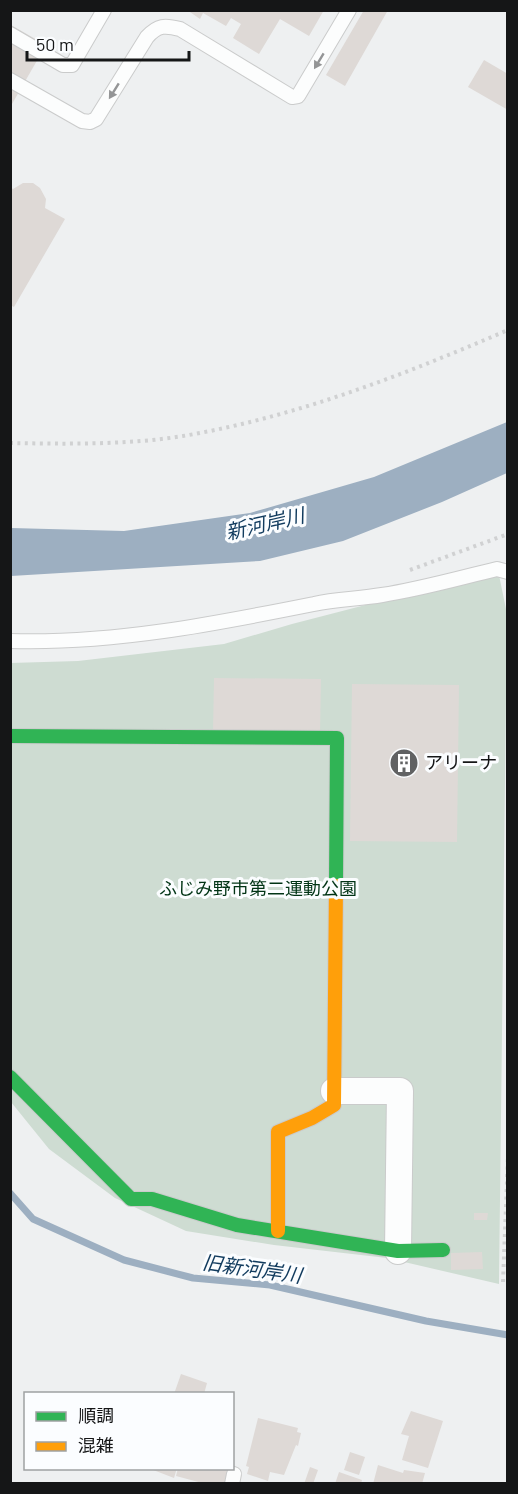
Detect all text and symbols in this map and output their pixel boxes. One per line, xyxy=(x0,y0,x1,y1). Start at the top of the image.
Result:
scale bar xyxy=(27,24,189,62)
text: 50 m xyxy=(36,33,74,55)
one-way arrow xyxy=(314,53,324,70)
one-way arrow xyxy=(108,83,119,99)
water label: 新河岸川 xyxy=(223,502,308,544)
building icon: アリーナ xyxy=(388,747,420,779)
place label: アリーナ xyxy=(425,751,497,773)
park label: ふじみ野市第二運動公園 xyxy=(159,877,357,899)
water label: 旧新河岸川 xyxy=(201,1249,305,1287)
legend xyxy=(24,1392,234,1470)
text: 順調 xyxy=(78,1404,114,1426)
text: 混雑 xyxy=(78,1434,114,1456)

